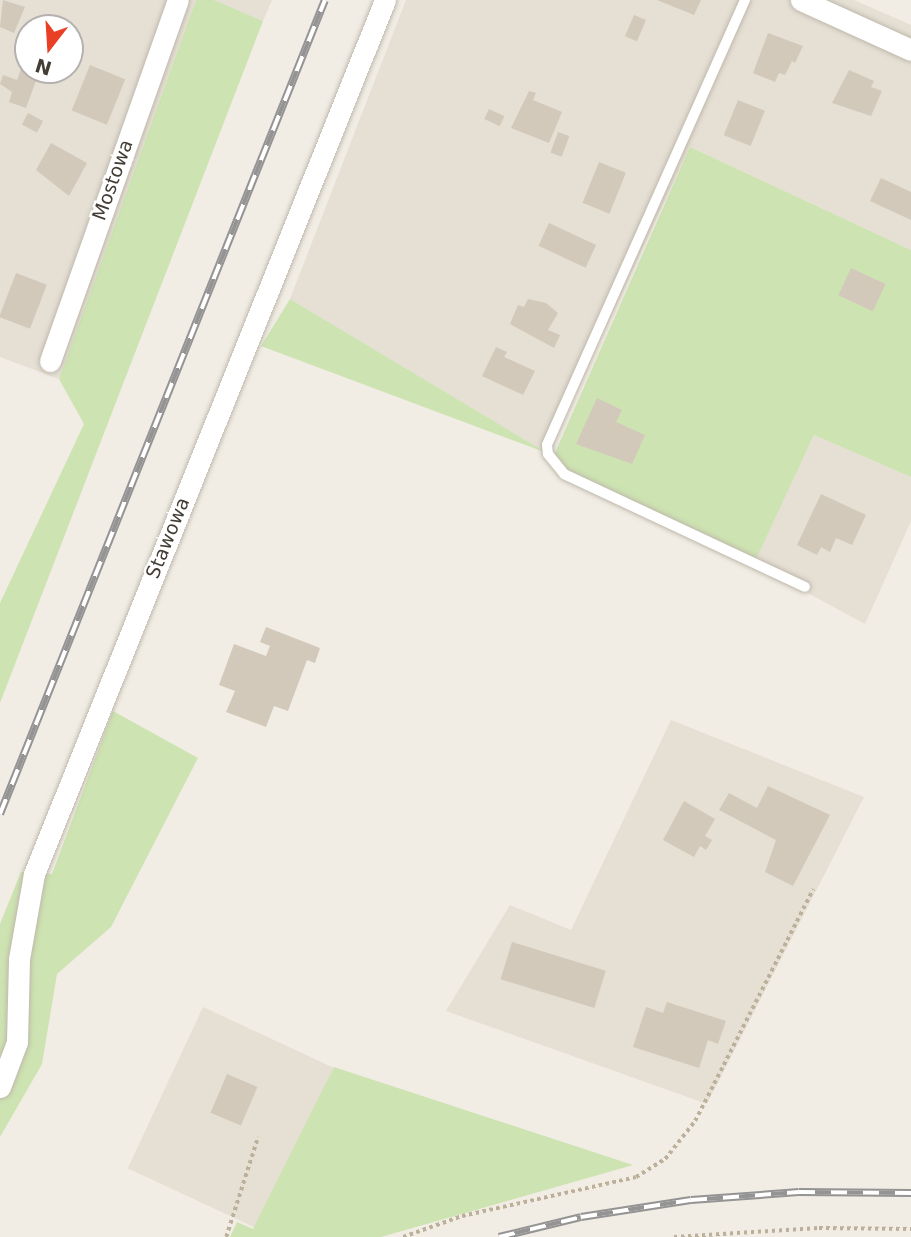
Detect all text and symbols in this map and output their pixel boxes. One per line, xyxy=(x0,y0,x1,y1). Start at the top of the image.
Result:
north arrow xyxy=(14,14,84,84)
text: N xyxy=(33,54,54,80)
street label: Mostowa xyxy=(88,137,138,223)
street label: Stawowa xyxy=(141,494,195,582)

